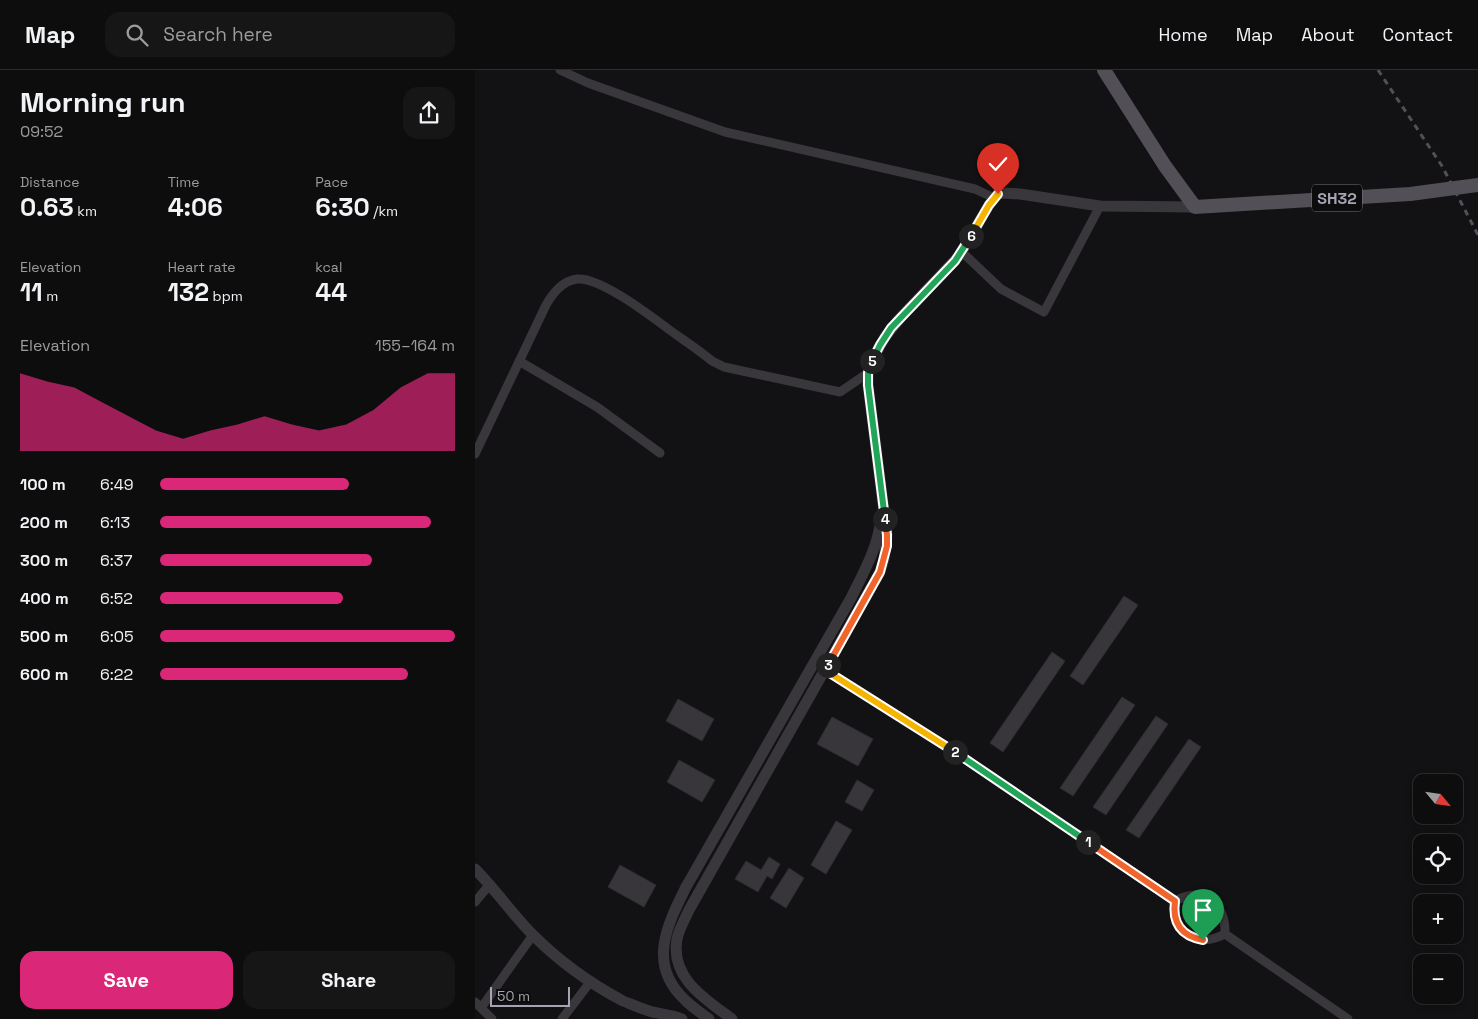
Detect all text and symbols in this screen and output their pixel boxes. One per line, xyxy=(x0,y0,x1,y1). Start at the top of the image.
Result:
search box xyxy=(105,12,455,57)
text: Map xyxy=(25,19,75,50)
icon: search xyxy=(123,21,151,49)
text: Search here xyxy=(163,22,273,47)
text: Home xyxy=(1159,23,1208,46)
text: Map xyxy=(1236,23,1273,46)
text: About xyxy=(1301,23,1355,46)
text: Contact xyxy=(1383,23,1453,46)
text: Morning run xyxy=(20,84,185,120)
button: share xyxy=(403,87,455,139)
text: 09:52 xyxy=(20,121,63,142)
pin xyxy=(977,143,1019,194)
icon: check xyxy=(984,150,1012,178)
text: Distance xyxy=(20,173,80,191)
text: Time xyxy=(168,173,200,191)
text: Pace xyxy=(315,173,348,191)
road number: SH32 xyxy=(1312,185,1362,212)
text: 0.63 xyxy=(20,191,74,223)
text: 4:06 xyxy=(168,191,223,223)
text: 6:30 xyxy=(315,191,370,223)
text: km xyxy=(74,202,97,220)
text: /km xyxy=(370,202,398,220)
pin: 6 xyxy=(959,224,983,248)
text: 6 xyxy=(967,227,976,245)
text: Elevation xyxy=(20,258,81,276)
text: Heart rate xyxy=(168,258,236,276)
text: kcal xyxy=(315,258,342,276)
text: 11 xyxy=(20,276,43,308)
text: 132 xyxy=(168,276,209,308)
text: 44 xyxy=(315,276,347,308)
text: m xyxy=(43,287,58,305)
text: bpm xyxy=(209,287,243,305)
text: Elevation xyxy=(20,335,90,356)
text: 155–164 m xyxy=(375,335,455,356)
pin: 5 xyxy=(859,348,885,374)
text: 5 xyxy=(868,352,877,370)
text: 100 m xyxy=(20,474,66,495)
text: 6:49 xyxy=(100,474,134,495)
pin: 4 xyxy=(873,506,897,532)
text: 4 xyxy=(881,510,890,528)
text: 200 m xyxy=(20,512,68,533)
text: 6:13 xyxy=(100,512,130,533)
text: 300 m xyxy=(20,550,68,571)
text: 6:37 xyxy=(100,550,133,571)
text: 400 m xyxy=(20,588,69,609)
text: 6:52 xyxy=(100,588,133,609)
text: 500 m xyxy=(20,626,68,647)
text: 6:05 xyxy=(100,626,134,647)
pin: 3 xyxy=(815,652,841,678)
text: 3 xyxy=(824,656,833,674)
text: 600 m xyxy=(20,664,68,685)
text: 6:22 xyxy=(100,664,133,685)
pin: 2 xyxy=(943,740,967,764)
text: 2 xyxy=(951,743,960,761)
north arrow xyxy=(1413,774,1463,824)
map controls xyxy=(1413,774,1463,1004)
pin: 1 xyxy=(1075,830,1101,854)
text: 1 xyxy=(1085,833,1092,851)
button: locate xyxy=(1413,834,1463,884)
pin xyxy=(1182,889,1224,940)
button: + xyxy=(1413,894,1463,944)
icon: arrive xyxy=(1189,896,1217,924)
button: Save xyxy=(20,951,233,1009)
button: Share xyxy=(243,951,455,1009)
button: − xyxy=(1413,954,1463,1004)
scale bar xyxy=(490,984,570,1007)
text: 50 m xyxy=(497,987,530,1005)

